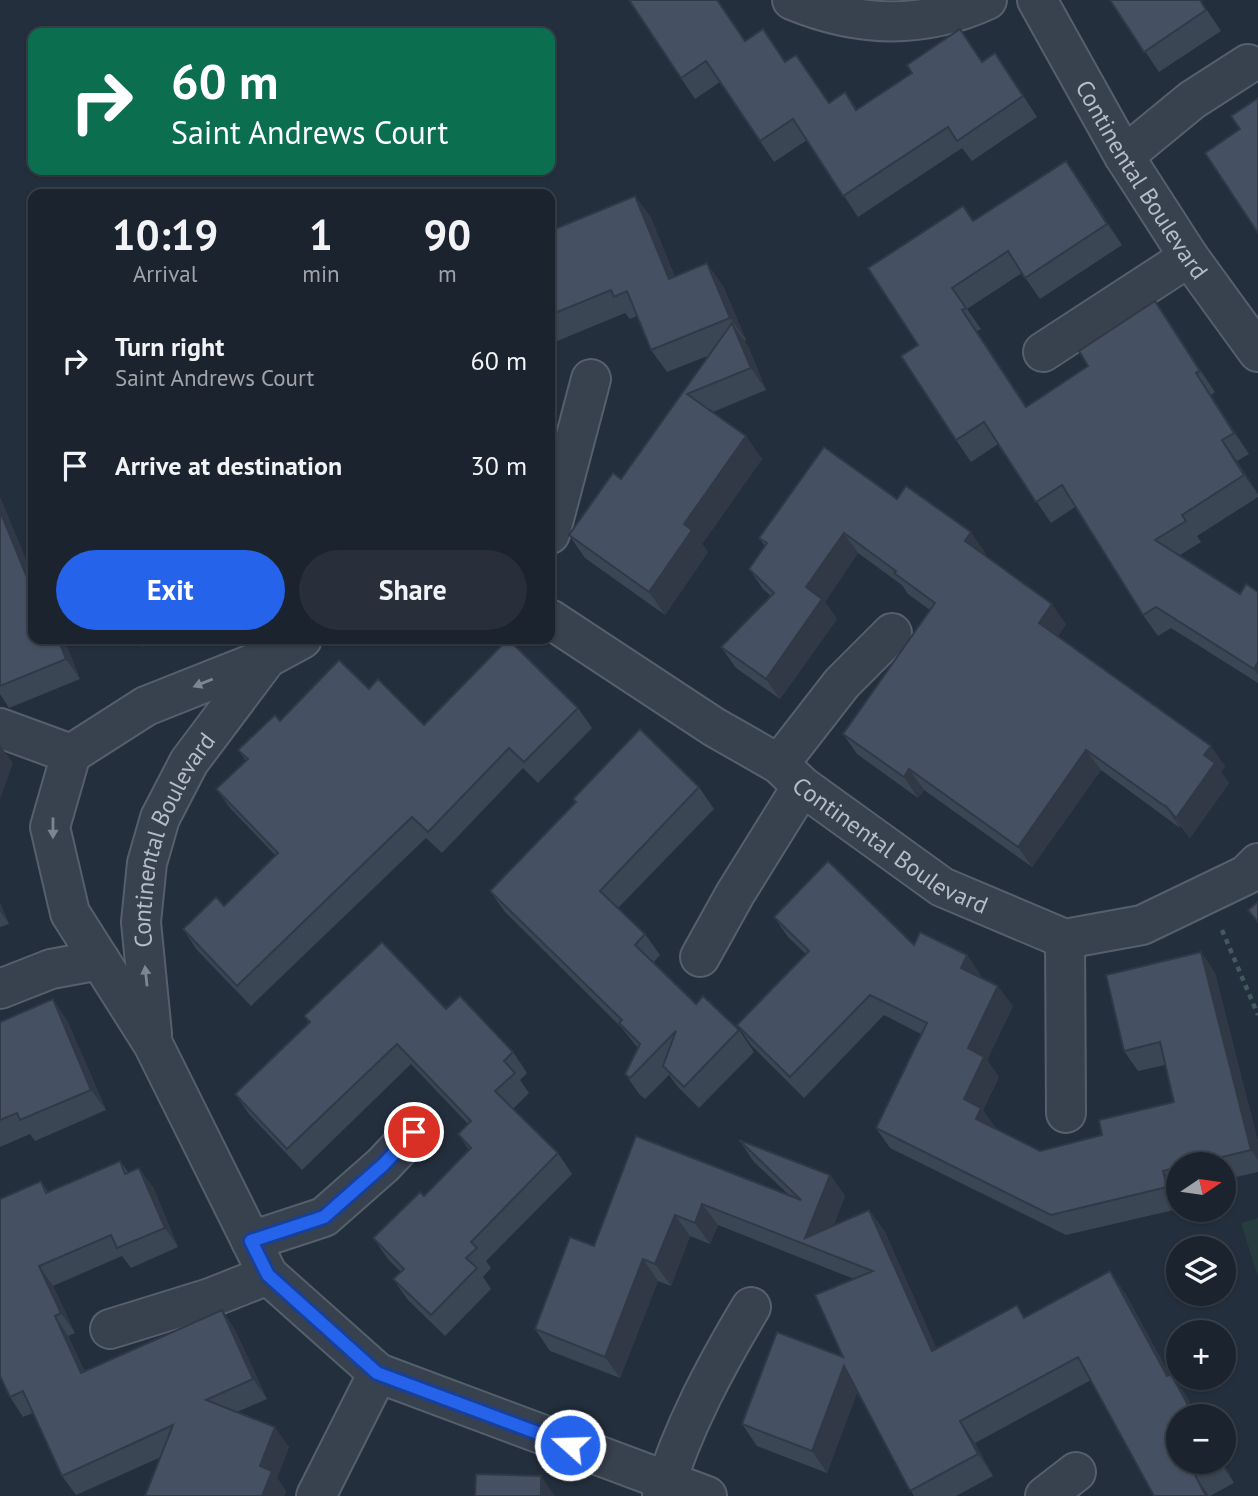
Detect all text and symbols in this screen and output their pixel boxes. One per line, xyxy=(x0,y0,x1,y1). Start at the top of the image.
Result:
text: 60 m xyxy=(171,49,278,113)
icon: right xyxy=(56,56,147,147)
street label: Continental Boulevard xyxy=(1069,74,1215,285)
text: Saint Andrews Court xyxy=(171,111,448,153)
text: 10:19 xyxy=(112,207,218,262)
text: 1 xyxy=(309,207,333,262)
text: 90 xyxy=(424,207,471,262)
text: Arrival xyxy=(133,259,197,288)
text: min xyxy=(302,259,340,288)
text: m xyxy=(438,259,457,288)
text: Turn right xyxy=(115,330,224,363)
icon: right xyxy=(56,342,94,380)
text: 60 m xyxy=(471,344,527,377)
text: Saint Andrews Court xyxy=(115,363,314,392)
icon: arrive xyxy=(56,447,94,485)
text: Arrive at destination xyxy=(115,449,342,482)
text: 30 m xyxy=(471,449,527,482)
button: Exit xyxy=(56,550,285,630)
button: Share xyxy=(299,550,527,630)
one-way arrow xyxy=(193,678,214,689)
street label: Continental Boulevard xyxy=(126,726,222,949)
street label: Continental Boulevard xyxy=(786,770,993,920)
one-way arrow xyxy=(47,817,59,839)
one-way arrow xyxy=(140,964,151,986)
pin xyxy=(384,1102,444,1162)
icon: arrive xyxy=(395,1113,433,1151)
north arrow xyxy=(1166,1152,1236,1222)
map controls xyxy=(1166,1152,1236,1474)
button: layers xyxy=(1166,1236,1236,1306)
button: + xyxy=(1166,1320,1236,1390)
button: − xyxy=(1166,1404,1236,1474)
position arrow xyxy=(533,1408,607,1482)

